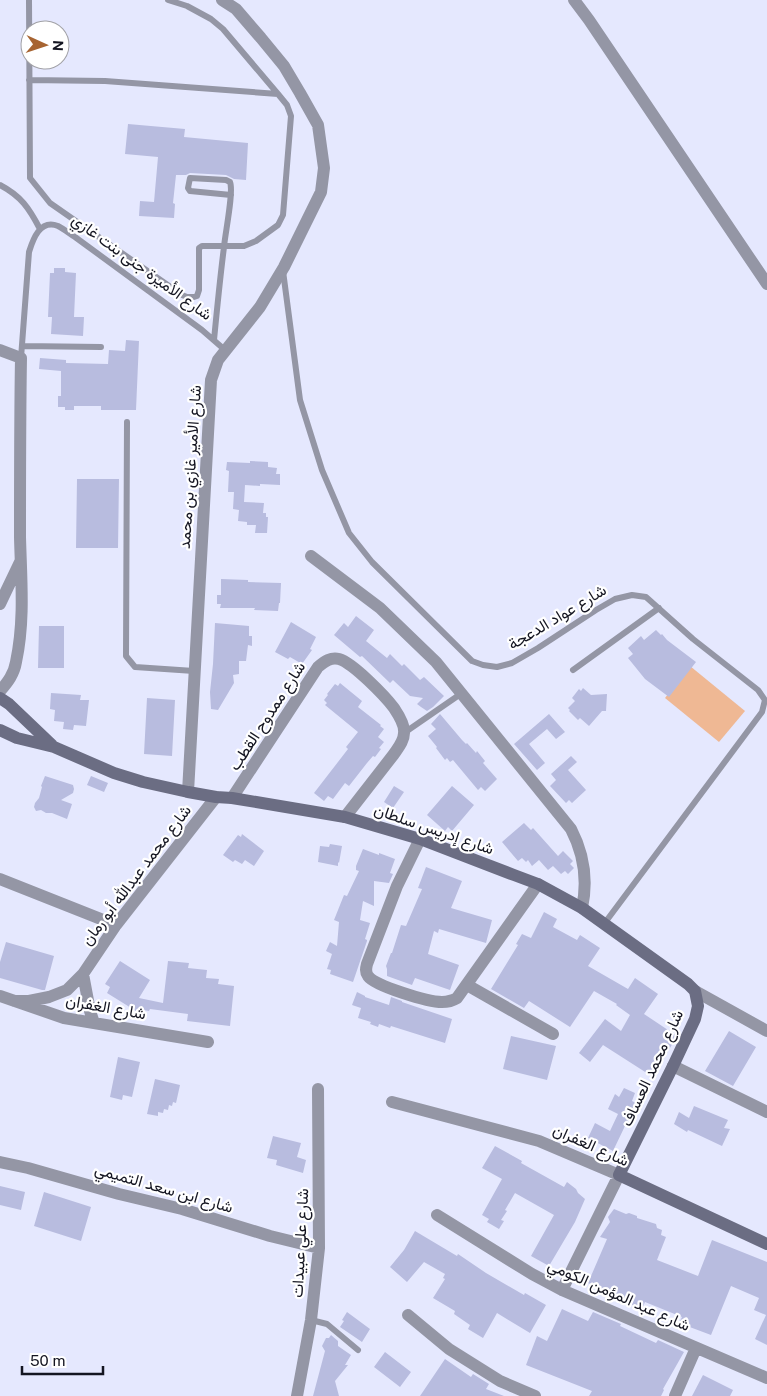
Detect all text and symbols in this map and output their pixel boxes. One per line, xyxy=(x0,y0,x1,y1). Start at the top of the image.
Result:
north arrow xyxy=(20,20,70,70)
text: N xyxy=(50,40,66,52)
street label: شارع الأميرة جنى بنت غازي xyxy=(66,210,216,327)
street label: شارع الأمير غازي بن محمد xyxy=(175,384,209,550)
street label: شارع عواد الدعجة xyxy=(504,580,611,655)
street label: شارع ممدوح القطب xyxy=(225,658,311,775)
street label: شارع إدريس سلطان xyxy=(371,800,496,860)
street label: شارع محمد عبدالله أبو رمان xyxy=(77,801,197,950)
street label: شارع الغفران xyxy=(64,991,148,1025)
street label: شارع محمد العساف xyxy=(617,1007,689,1130)
street label: شارع الغفران xyxy=(549,1120,632,1172)
street label: شارع ابن سعد التميمي xyxy=(92,1159,235,1221)
street label: شارع علي عبيدات xyxy=(288,1188,316,1298)
street label: شارع عبد المؤمن الكومي xyxy=(543,1255,693,1339)
scale bar xyxy=(22,1344,104,1376)
text: 50 m xyxy=(30,1352,65,1369)

